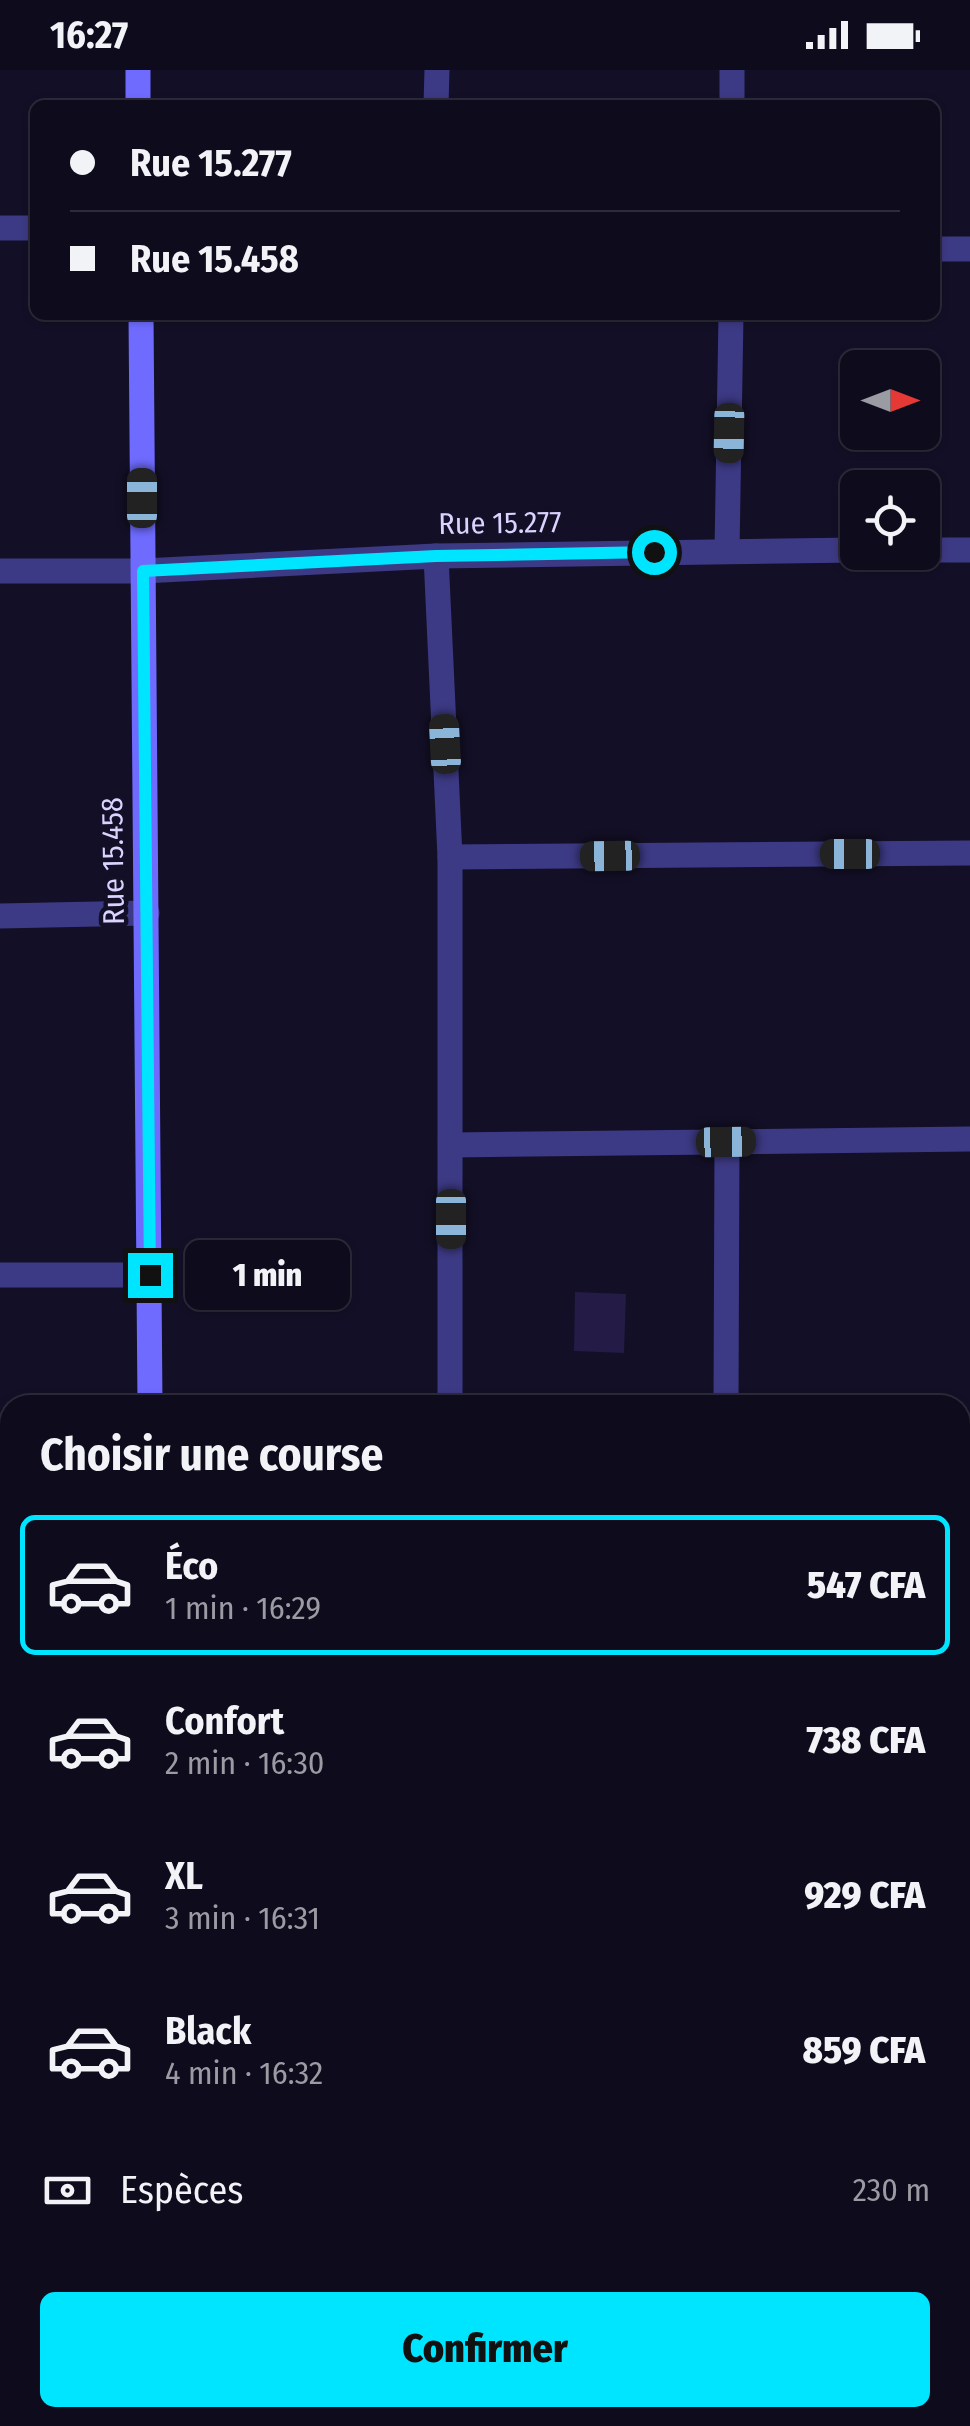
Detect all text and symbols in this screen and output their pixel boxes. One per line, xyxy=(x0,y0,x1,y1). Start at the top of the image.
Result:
text: 16:27 xyxy=(50,12,128,58)
text: Rue 15.277 xyxy=(130,140,292,186)
text: Rue 15.458 xyxy=(130,236,299,282)
north arrow xyxy=(840,350,940,450)
map controls xyxy=(840,350,940,570)
car xyxy=(713,403,745,463)
car xyxy=(127,468,157,528)
button: locate xyxy=(840,470,940,570)
street label: Rue 15.277 xyxy=(438,504,562,542)
route start xyxy=(632,530,677,575)
car xyxy=(428,713,462,775)
street label: Rue 15.458 xyxy=(94,797,132,925)
car xyxy=(820,839,880,869)
car xyxy=(580,840,640,872)
car xyxy=(696,1126,756,1158)
car xyxy=(436,1189,466,1249)
callout: 1 min xyxy=(185,1240,350,1310)
route end xyxy=(128,1253,173,1298)
text: 1 min xyxy=(233,1256,302,1294)
text: Choisir une course xyxy=(40,1428,383,1482)
icon: car xyxy=(45,1540,135,1630)
text: Éco xyxy=(165,1543,218,1589)
text: 547 CFA xyxy=(807,1562,925,1608)
text: 1 min · 16:29 xyxy=(165,1589,321,1627)
icon: car xyxy=(45,1695,135,1785)
text: Confort xyxy=(165,1698,284,1744)
text: 738 CFA xyxy=(806,1717,925,1763)
text: 2 min · 16:30 xyxy=(165,1744,325,1782)
icon: car xyxy=(45,1850,135,1940)
text: XL xyxy=(165,1853,203,1899)
text: 929 CFA xyxy=(804,1872,925,1918)
text: 3 min · 16:31 xyxy=(165,1899,320,1937)
icon: car xyxy=(45,2005,135,2095)
text: Black xyxy=(165,2008,251,2054)
text: 859 CFA xyxy=(803,2027,925,2073)
text: 4 min · 16:32 xyxy=(165,2054,323,2092)
icon: cash xyxy=(40,2163,95,2218)
text: Espèces xyxy=(120,2167,243,2213)
text: 230 m xyxy=(853,2171,930,2209)
button: Confirmer xyxy=(40,2292,930,2407)

